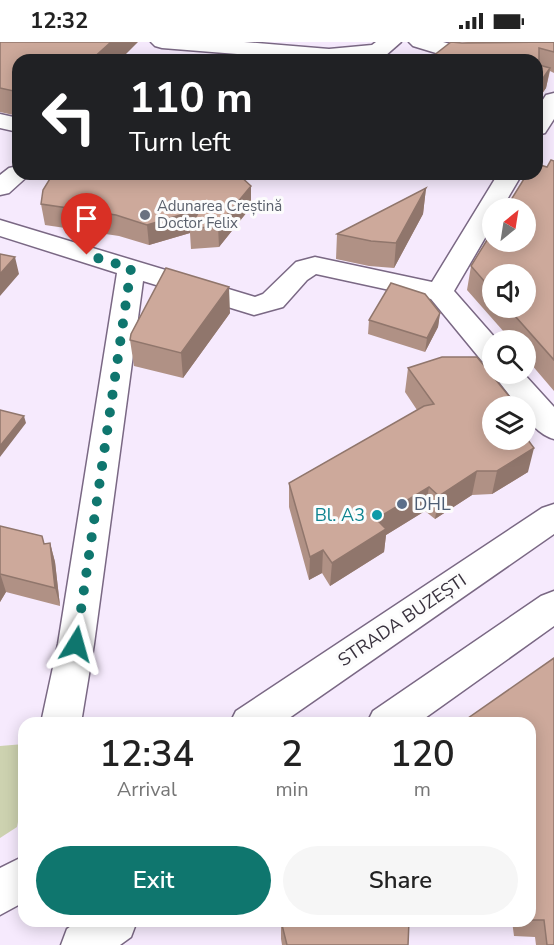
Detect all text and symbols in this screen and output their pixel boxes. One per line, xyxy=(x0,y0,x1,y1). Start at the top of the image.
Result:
text: 12:32 xyxy=(30,6,88,36)
text: 110 m xyxy=(129,70,253,127)
icon: left xyxy=(30,78,108,156)
text: Turn left xyxy=(129,124,230,161)
pin xyxy=(61,193,112,255)
place label: Adunarea Creștină Doctor Felix xyxy=(157,196,282,233)
north arrow xyxy=(482,198,536,252)
map controls xyxy=(482,198,536,450)
icon: arrive xyxy=(70,202,103,235)
marker: Adunarea Creștină Doctor Felix xyxy=(138,208,152,222)
button: sound xyxy=(482,264,536,318)
button: search xyxy=(482,330,536,384)
button: layers xyxy=(482,396,536,450)
place label: DHL xyxy=(414,492,451,516)
marker: DHL xyxy=(395,497,409,511)
place label: Bl. A3 xyxy=(315,503,365,527)
marker: Bl. A3 xyxy=(370,508,384,522)
street label: STRADA BUZEȘTI xyxy=(333,568,471,672)
position arrow xyxy=(44,612,108,676)
text: 12:34 xyxy=(99,730,194,779)
text: 2 xyxy=(281,730,303,779)
text: 120 xyxy=(390,730,455,779)
text: Arrival xyxy=(117,776,177,803)
text: min xyxy=(276,776,309,803)
text: m xyxy=(414,776,431,803)
button: Exit xyxy=(36,846,271,915)
button: Share xyxy=(283,846,518,915)

